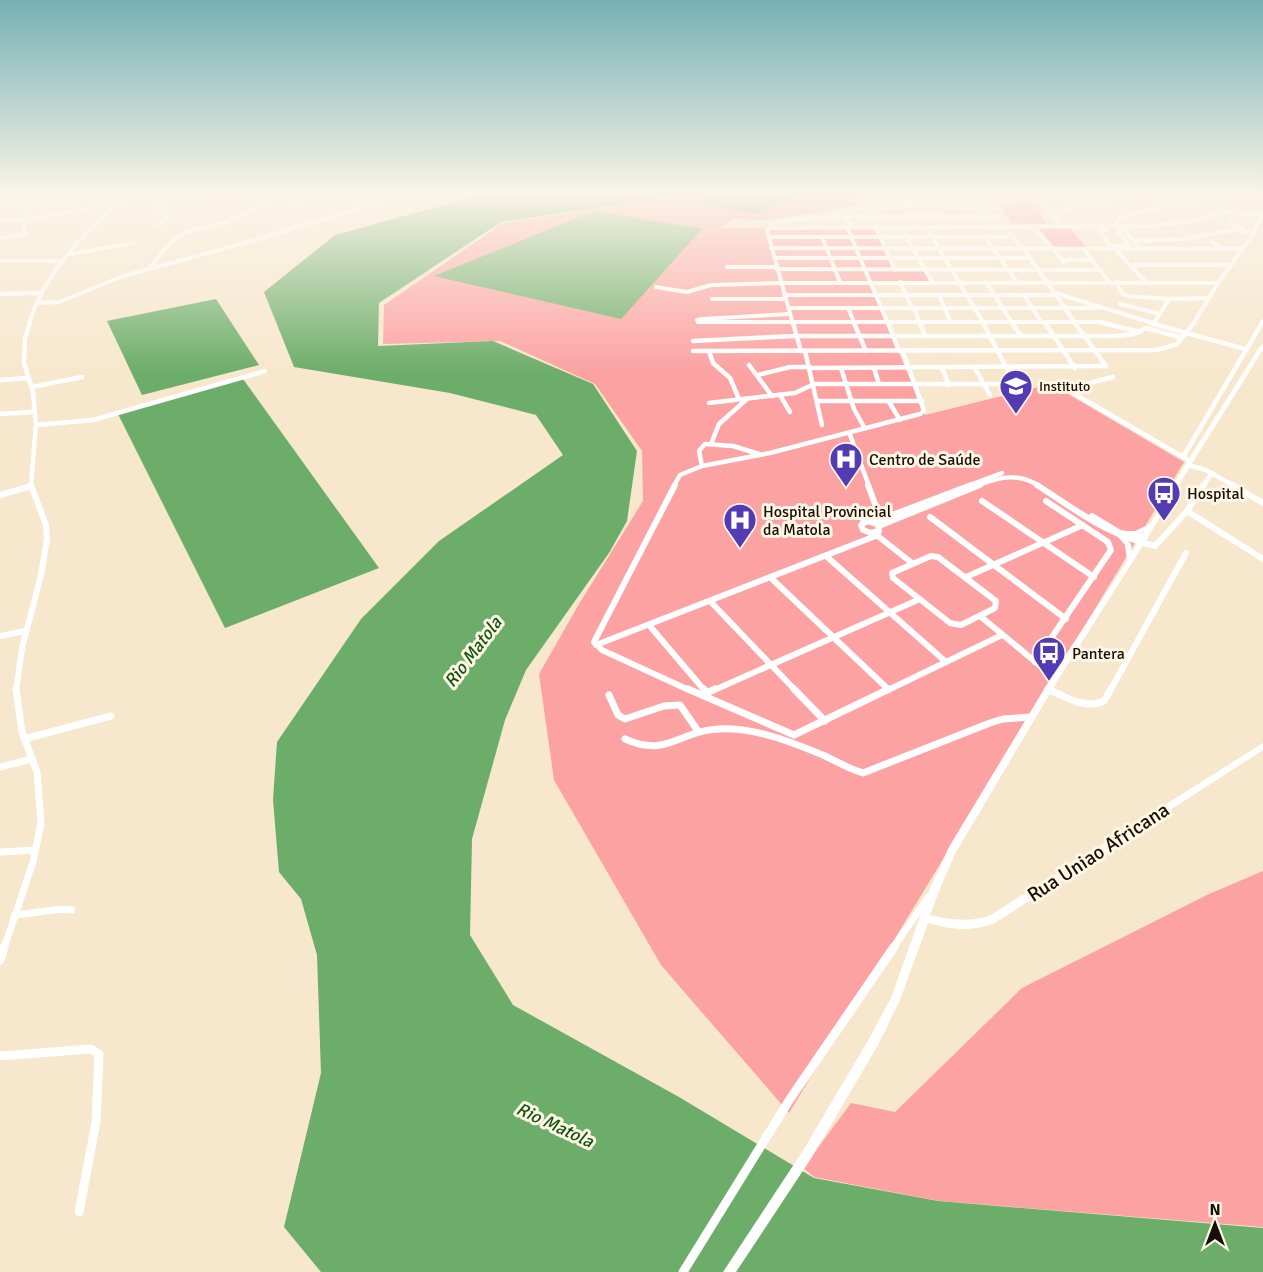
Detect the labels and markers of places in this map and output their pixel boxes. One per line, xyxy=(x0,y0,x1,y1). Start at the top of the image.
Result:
school or university icon: Instituto xyxy=(998,368,1034,415)
place label: Instituto xyxy=(1039,378,1090,395)
hospital icon: Centro de Saúde xyxy=(828,441,864,488)
place label: Centro de Saúde xyxy=(869,450,981,470)
bus stop icon: Hospital xyxy=(1146,475,1182,522)
place label: Hospital xyxy=(1187,484,1245,504)
hospital icon: Hospital Provincial da Matola xyxy=(722,502,758,549)
place label: Hospital Provincial da Matola xyxy=(763,502,892,540)
bus stop icon: Pantera xyxy=(1031,635,1067,682)
place label: Pantera xyxy=(1072,644,1125,664)

